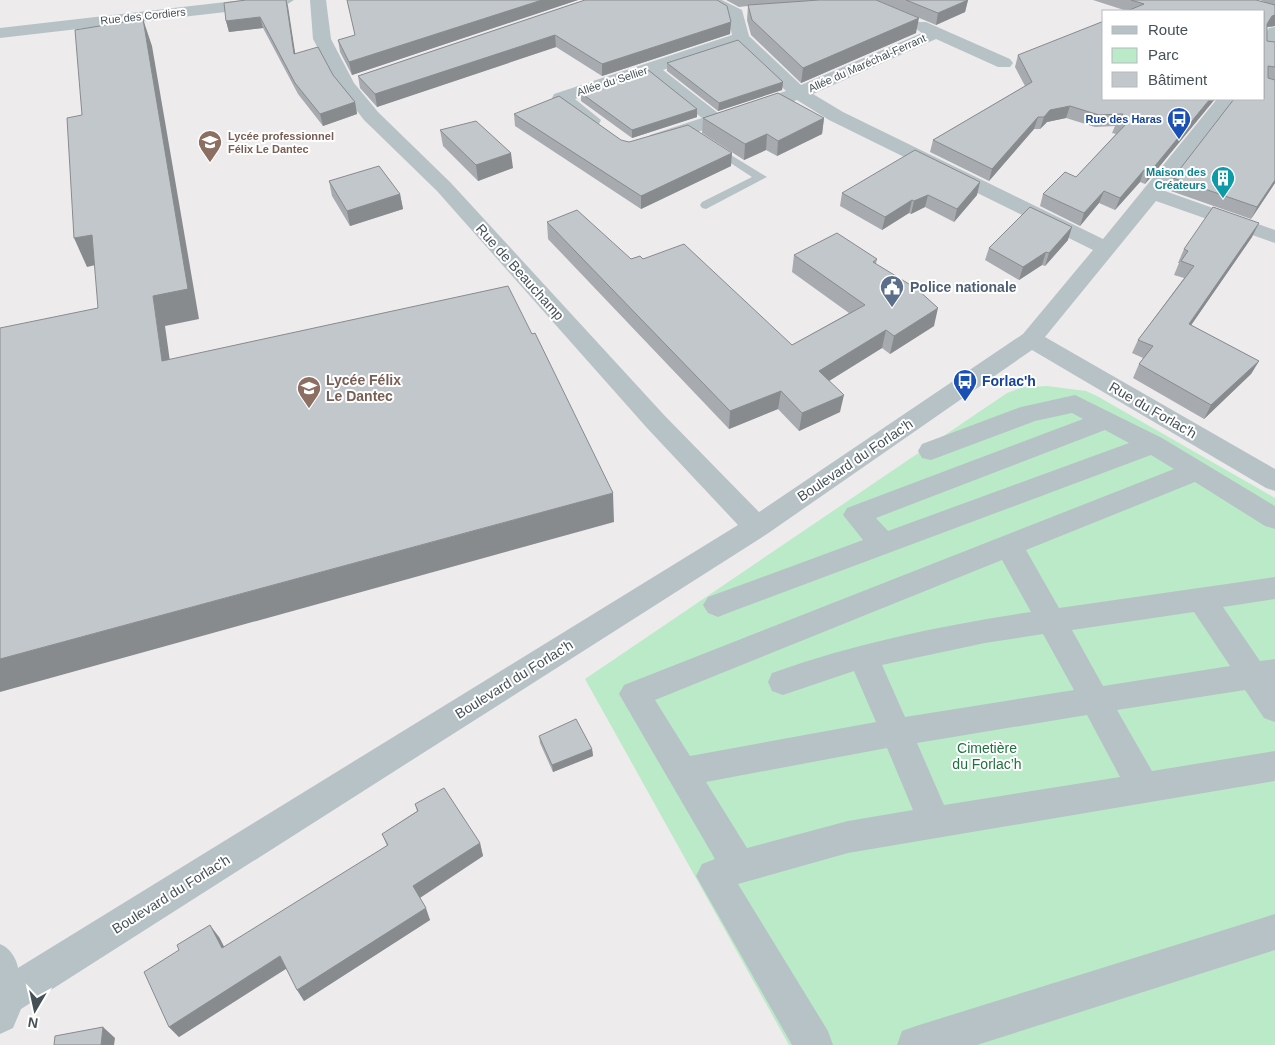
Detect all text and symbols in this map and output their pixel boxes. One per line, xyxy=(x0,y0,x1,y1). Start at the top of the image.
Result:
street label: Rue des Cordiers xyxy=(100,6,187,26)
legend xyxy=(1102,10,1265,100)
text: Route xyxy=(1148,21,1188,38)
street label: Allée du Maréchal-Ferrant xyxy=(806,32,928,94)
text: Parc xyxy=(1148,46,1179,63)
street label: Allée du Sellier xyxy=(575,64,649,98)
text: Bâtiment xyxy=(1148,71,1208,88)
bus stop icon: Rue des Haras xyxy=(1166,106,1192,140)
place label: Rue des Haras xyxy=(1086,113,1162,125)
school or university icon: Lycée professionnel Félix Le Dantec xyxy=(197,129,223,163)
place label: Lycée professionnel Félix Le Dantec xyxy=(228,130,334,155)
building icon: Maison des Créateurs xyxy=(1210,165,1236,199)
place label: Maison des Créateurs xyxy=(1146,166,1206,191)
street label: Rue de Beauchamp xyxy=(473,221,567,323)
public building icon: Police nationale xyxy=(879,274,905,308)
place label: Police nationale xyxy=(910,279,1017,295)
bus stop icon: Forlac'h xyxy=(952,368,978,402)
place label: Lycée Félix Le Dantec xyxy=(326,372,401,404)
place label: Forlac'h xyxy=(982,373,1036,389)
school or university icon: Lycée Félix Le Dantec xyxy=(296,375,322,409)
street label: Rue du Forlac'h xyxy=(1106,378,1200,442)
street label: Boulevard du Forlac'h xyxy=(794,415,916,505)
street label: Boulevard du Forlac'h xyxy=(452,636,576,722)
park label: Cimetière du Forlac’h xyxy=(952,740,1022,772)
street label: Boulevard du Forlac'h xyxy=(109,851,233,937)
north arrow xyxy=(10,985,60,1035)
text: N xyxy=(27,1014,39,1032)

